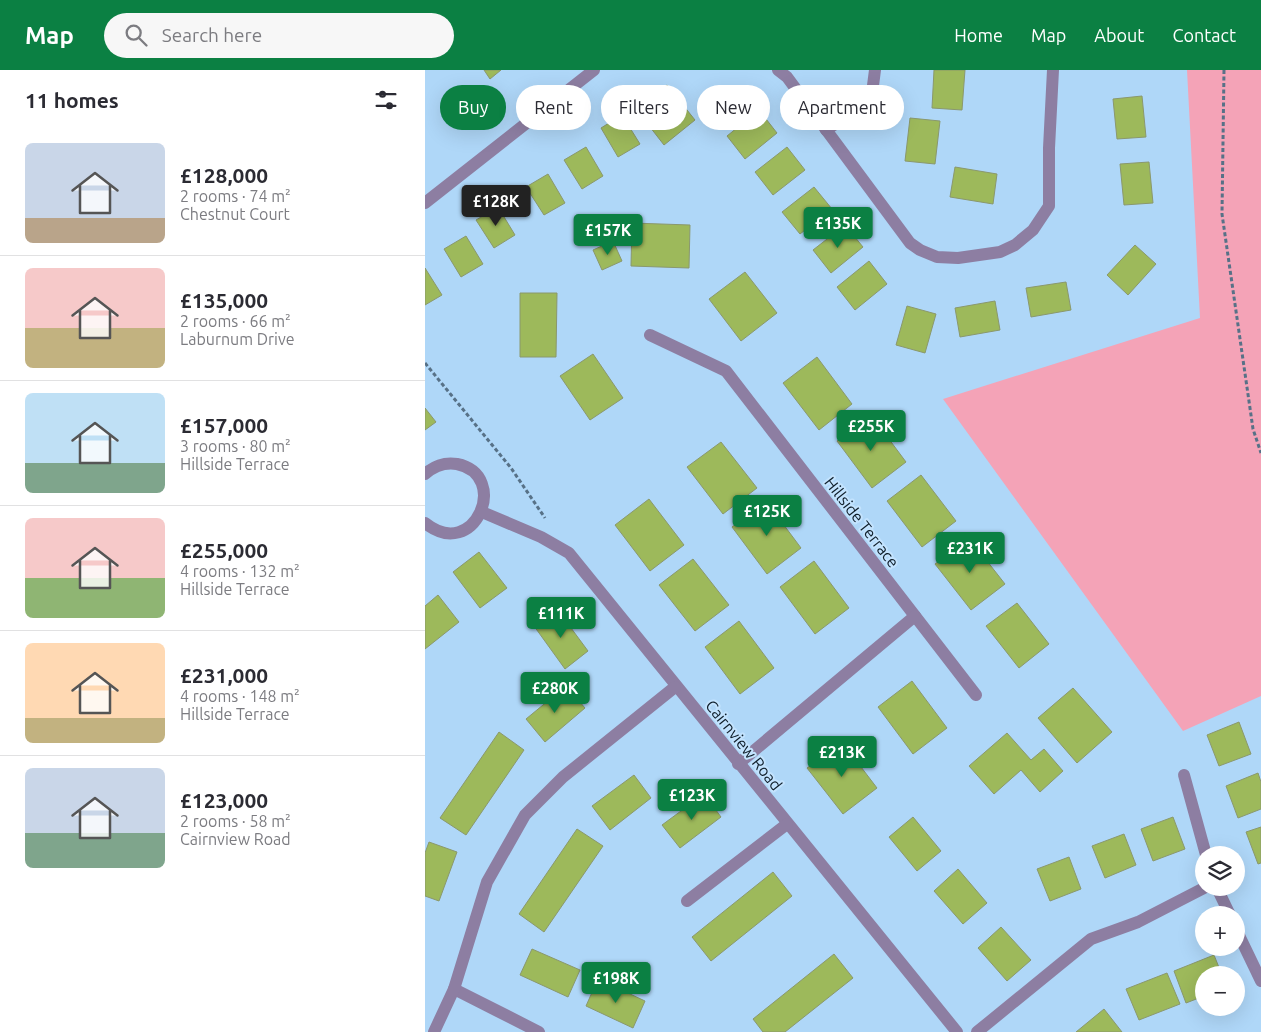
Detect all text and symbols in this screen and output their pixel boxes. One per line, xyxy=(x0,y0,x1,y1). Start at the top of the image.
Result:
search box xyxy=(104,13,454,58)
icon: search xyxy=(122,21,150,49)
text: Map xyxy=(25,22,74,49)
text: Search here xyxy=(162,24,262,46)
text: Home xyxy=(954,25,1003,45)
text: Map xyxy=(1031,25,1066,45)
text: About xyxy=(1094,25,1144,45)
text: Contact xyxy=(1172,25,1236,45)
chip: Buy xyxy=(440,85,506,130)
chip: Rent xyxy=(516,85,591,130)
chip: Filters xyxy=(601,85,687,130)
chip: New xyxy=(697,85,770,130)
chip: Apartment xyxy=(780,85,904,130)
icon: filters xyxy=(372,86,400,114)
text: 11 homes xyxy=(25,88,119,112)
icon: home xyxy=(65,163,125,223)
text: £128,000 xyxy=(180,163,268,187)
pin: £128K xyxy=(461,184,531,227)
text: 2 rooms · 74 m² xyxy=(180,187,291,205)
text: £128K xyxy=(473,192,519,210)
text: Chestnut Court xyxy=(180,205,290,223)
pin: £135K xyxy=(803,206,873,249)
pin: £157K xyxy=(573,214,643,256)
text: £135K xyxy=(815,214,861,232)
text: £157K xyxy=(585,221,631,239)
icon: home xyxy=(65,288,125,348)
text: £135,000 xyxy=(180,288,268,312)
text: 2 rooms · 66 m² xyxy=(180,312,291,330)
text: Laburnum Drive xyxy=(180,330,295,348)
pin: £255K xyxy=(836,410,906,452)
icon: home xyxy=(65,413,125,473)
text: £157,000 xyxy=(180,413,268,437)
text: £255K xyxy=(848,417,894,435)
text: 3 rooms · 80 m² xyxy=(180,437,291,455)
text: Hillside Terrace xyxy=(180,455,290,473)
street label: Hillside Terrace xyxy=(821,473,903,571)
pin: £125K xyxy=(732,494,802,537)
text: £125K xyxy=(744,502,790,520)
pin: £231K xyxy=(935,532,1005,574)
icon: home xyxy=(65,538,125,598)
text: £255,000 xyxy=(180,538,268,562)
text: £231K xyxy=(947,539,993,557)
text: 4 rooms · 132 m² xyxy=(180,562,300,580)
text: Hillside Terrace xyxy=(180,580,290,598)
pin: £111K xyxy=(526,596,596,639)
text: £111K xyxy=(538,604,584,622)
icon: home xyxy=(65,663,125,723)
text: £231,000 xyxy=(180,663,268,687)
pin: £280K xyxy=(520,672,590,714)
text: £280K xyxy=(532,679,578,697)
text: 4 rooms · 148 m² xyxy=(180,687,300,705)
street label: Cairnview Road xyxy=(702,696,786,794)
text: Hillside Terrace xyxy=(180,705,290,723)
pin: £213K xyxy=(807,736,877,778)
text: £213K xyxy=(819,743,865,761)
pin: £123K xyxy=(657,778,727,821)
text: £123K xyxy=(669,786,715,804)
icon: home xyxy=(65,788,125,848)
text: £123,000 xyxy=(180,788,268,812)
text: 2 rooms · 58 m² xyxy=(180,812,291,830)
text: Cairnview Road xyxy=(180,830,291,848)
map controls xyxy=(1195,846,1245,1016)
button: layers xyxy=(1195,846,1245,896)
button: + xyxy=(1195,906,1245,956)
pin: £198K xyxy=(581,962,651,1004)
button: − xyxy=(1195,966,1245,1016)
text: £198K xyxy=(593,969,639,987)

